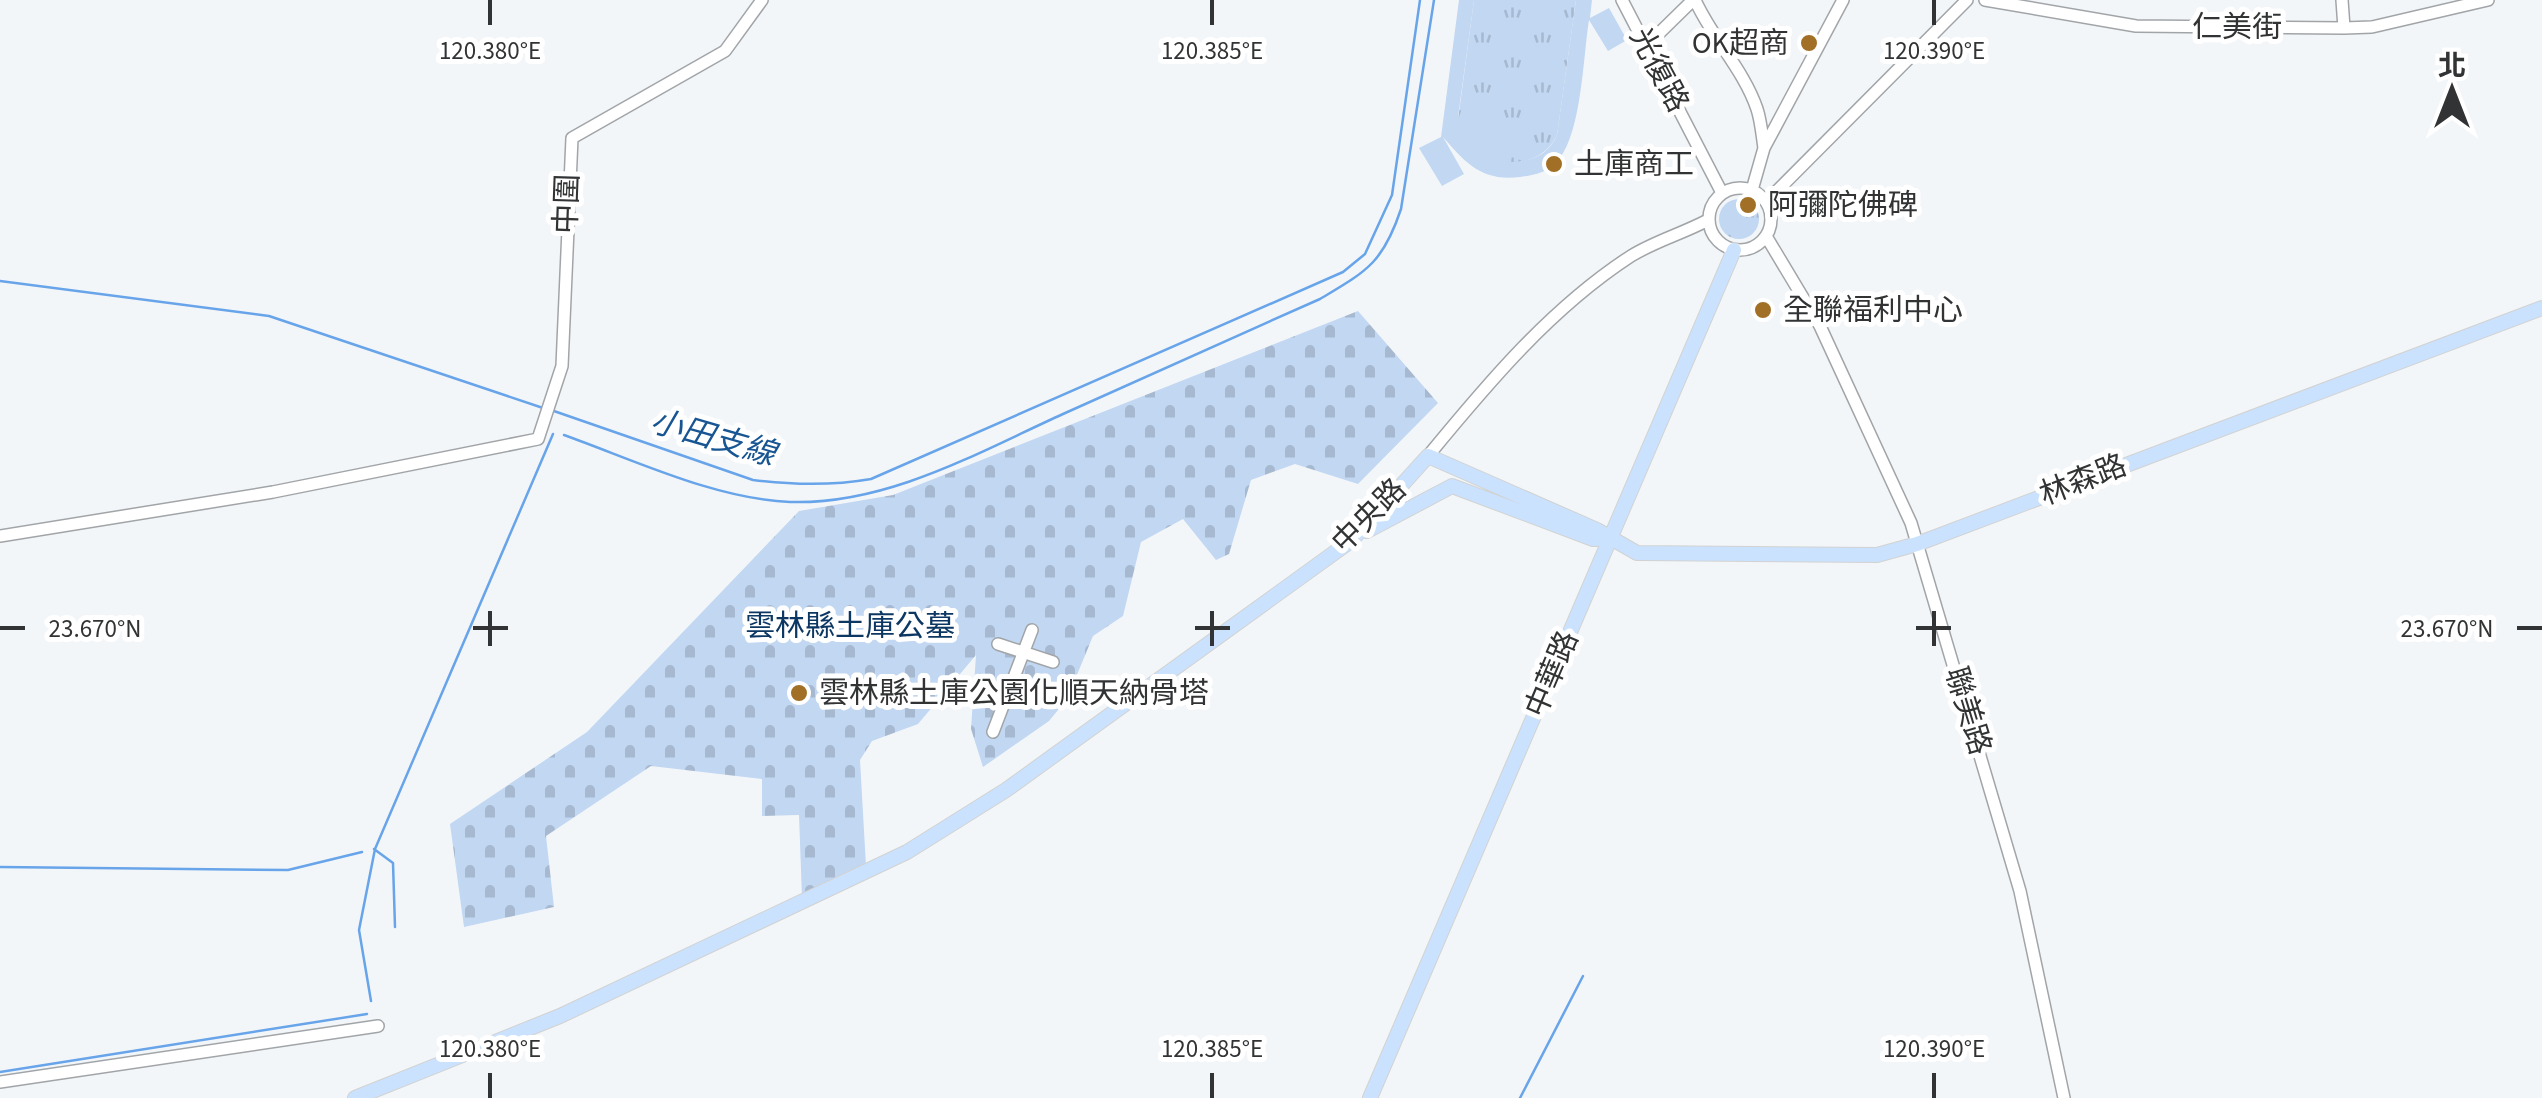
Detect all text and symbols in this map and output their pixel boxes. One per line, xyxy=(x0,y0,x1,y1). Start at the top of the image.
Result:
street label: 仁美街 xyxy=(2192,6,2282,49)
street label: 光復路 xyxy=(1619,20,1699,120)
place label: OK超商 xyxy=(1692,22,1789,65)
marker: OK超商 xyxy=(1798,32,1820,54)
text: 120.380°E xyxy=(439,33,541,69)
text: 120.385°E xyxy=(1161,33,1263,69)
text: 120.390°E xyxy=(1883,33,1985,69)
north arrow xyxy=(2402,40,2502,140)
text: 北 xyxy=(2438,46,2466,86)
place label: 土庫商工 xyxy=(1574,143,1694,186)
marker: 土庫商工 xyxy=(1543,153,1565,175)
street label: 中圍 xyxy=(544,173,590,235)
place label: 阿彌陀佛碑 xyxy=(1768,184,1918,227)
marker: 阿彌陀佛碑 xyxy=(1737,194,1759,216)
place label: 全聯福利中心 xyxy=(1783,289,1963,332)
marker: 全聯福利中心 xyxy=(1752,299,1774,321)
water label: 小田支線 xyxy=(645,398,784,479)
street label: 林森路 xyxy=(2033,444,2133,516)
street label: 中央路 xyxy=(1322,469,1416,563)
park label: 雲林縣土庫公墓 xyxy=(745,605,955,648)
text: 23.670°N xyxy=(49,611,141,647)
text: 23.670°N xyxy=(2401,611,2493,647)
street label: 中華路 xyxy=(1515,624,1589,724)
street label: 聯美路 xyxy=(1934,662,2002,760)
place label: 雲林縣土庫公園化順天納骨塔 xyxy=(819,672,1209,715)
marker: 雲林縣土庫公園化順天納骨塔 xyxy=(788,682,810,704)
text: 120.380°E xyxy=(439,1031,541,1067)
text: 120.385°E xyxy=(1161,1031,1263,1067)
text: 120.390°E xyxy=(1883,1031,1985,1067)

